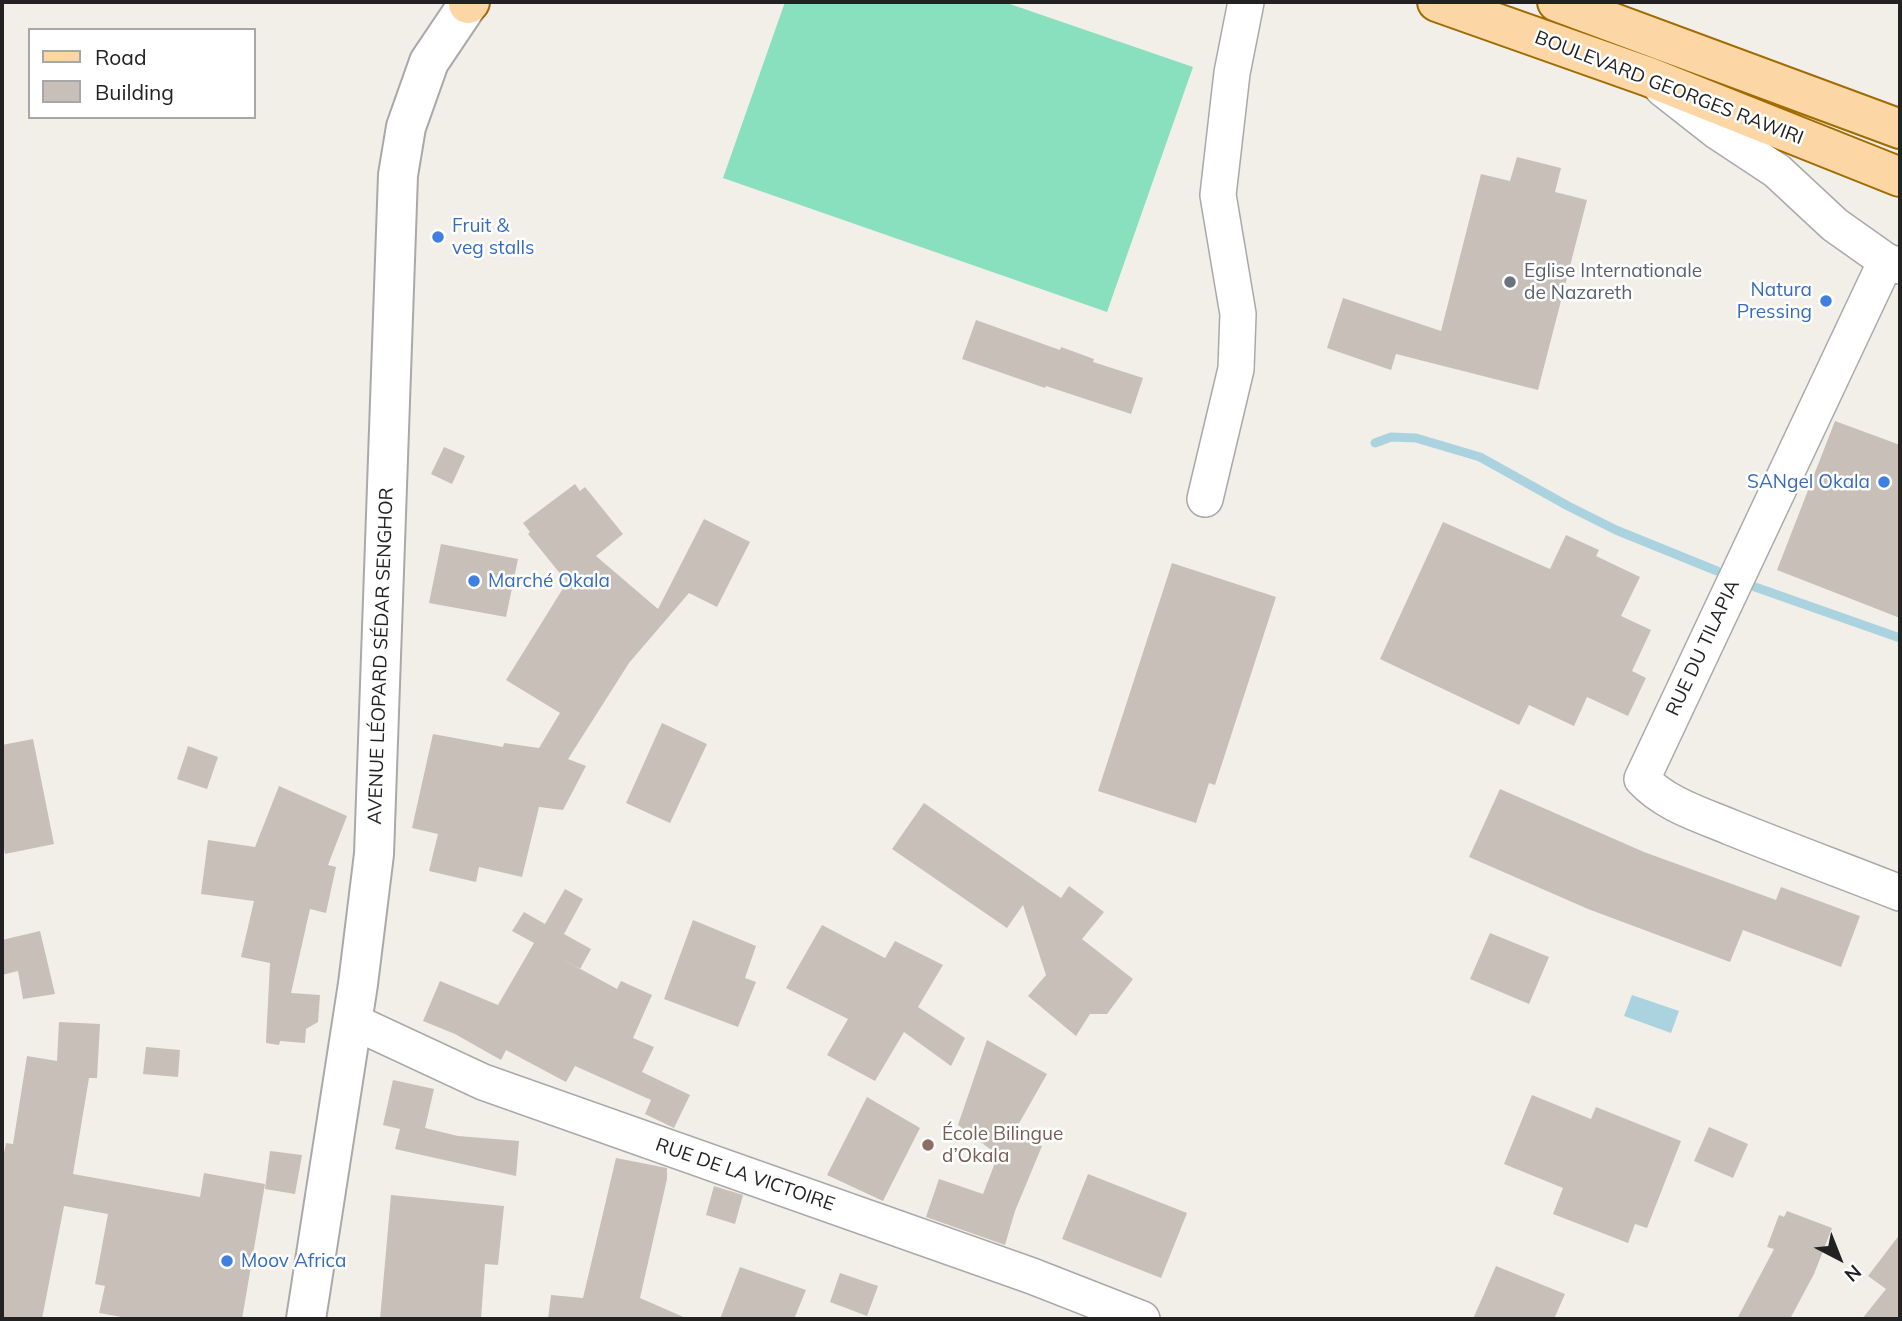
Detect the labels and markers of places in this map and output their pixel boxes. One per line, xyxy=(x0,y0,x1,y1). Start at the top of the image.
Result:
place label: Fruit & veg stalls xyxy=(452,215,535,259)
marker: Fruit & veg stalls xyxy=(430,229,446,245)
place label: Eglise Internationale de Nazareth xyxy=(1524,260,1702,304)
marker: Eglise Internationale de Nazareth xyxy=(1502,274,1518,290)
place label: Natura Pressing xyxy=(1737,279,1812,323)
marker: Natura Pressing xyxy=(1818,293,1834,309)
place label: SANgel Okala xyxy=(1747,471,1870,493)
marker: SANgel Okala xyxy=(1876,474,1892,490)
place label: Marché Okala xyxy=(488,570,610,592)
marker: Marché Okala xyxy=(466,573,482,589)
place label: École Bilingue d’Okala xyxy=(942,1123,1063,1167)
marker: École Bilingue d’Okala xyxy=(920,1137,936,1153)
place label: Moov Africa xyxy=(241,1250,346,1272)
marker: Moov Africa xyxy=(219,1253,235,1269)

